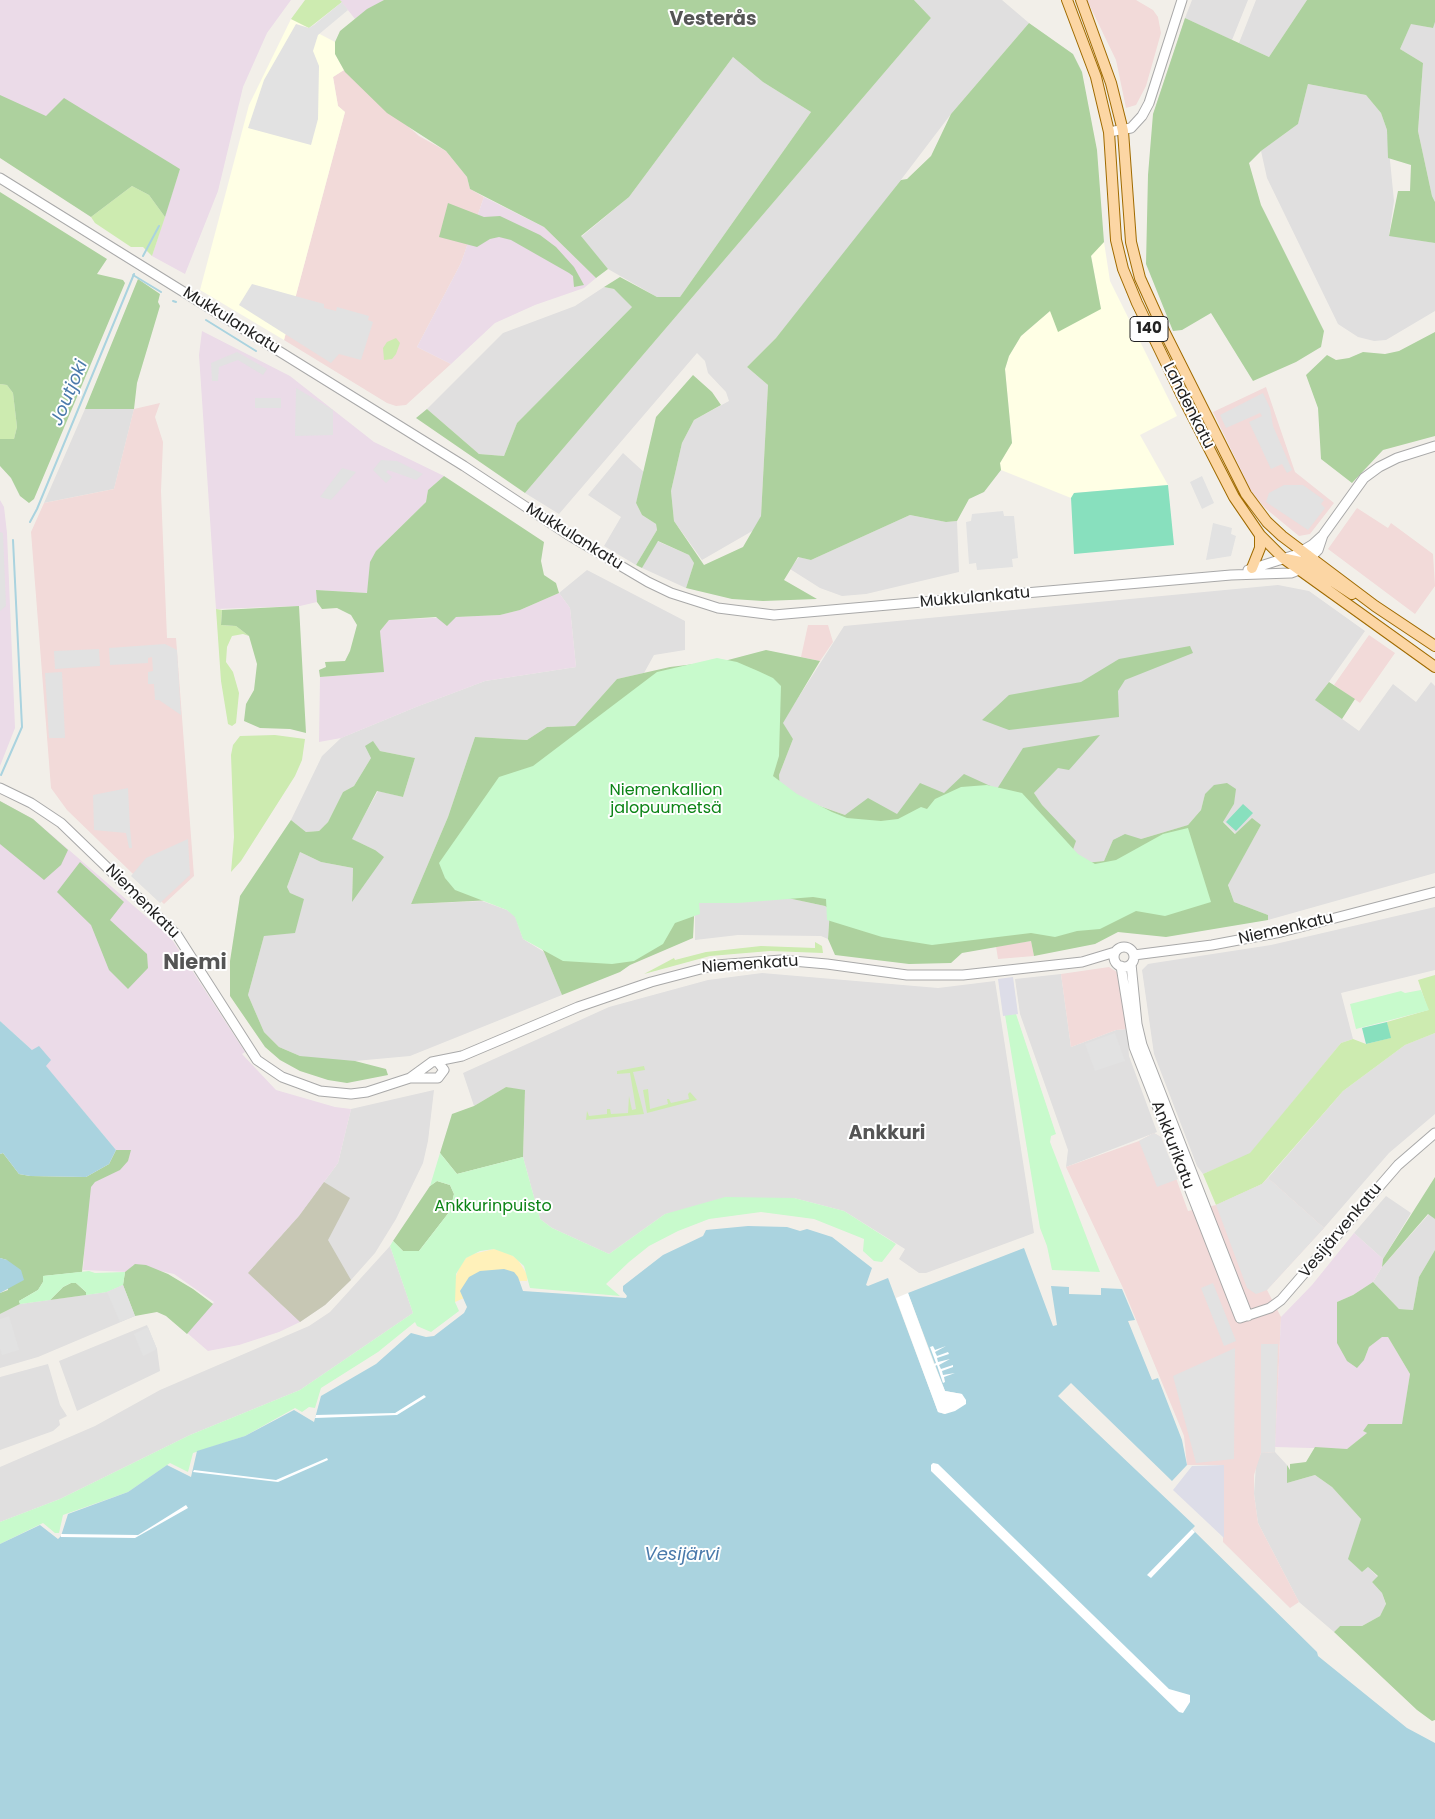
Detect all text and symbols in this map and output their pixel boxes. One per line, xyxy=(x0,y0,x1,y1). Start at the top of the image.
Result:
district label: Vesterås xyxy=(669,9,757,31)
street label: Mukkulankatu xyxy=(179,283,283,359)
road number: 140 xyxy=(1130,316,1168,342)
water label: Joutjoki xyxy=(47,357,93,429)
street label: Lahdenkatu xyxy=(1158,360,1218,452)
street label: Mukkulankatu xyxy=(522,499,626,575)
street label: Mukkulankatu xyxy=(919,584,1031,612)
park label: Niemenkallion jalopuumetsä xyxy=(609,781,723,819)
street label: Niemenkatu xyxy=(101,861,183,943)
street label: Niemenkatu xyxy=(1237,909,1335,949)
district label: Niemi xyxy=(163,951,227,977)
street label: Niemenkatu xyxy=(701,952,799,978)
street label: Ankkurikatu xyxy=(1146,1098,1198,1192)
district label: Ankkuri xyxy=(849,1123,925,1145)
street label: Vesijärvenkatu xyxy=(1296,1180,1386,1282)
park label: Ankkurinpuisto xyxy=(434,1197,552,1217)
water label: Vesijärvi xyxy=(644,1544,720,1566)

